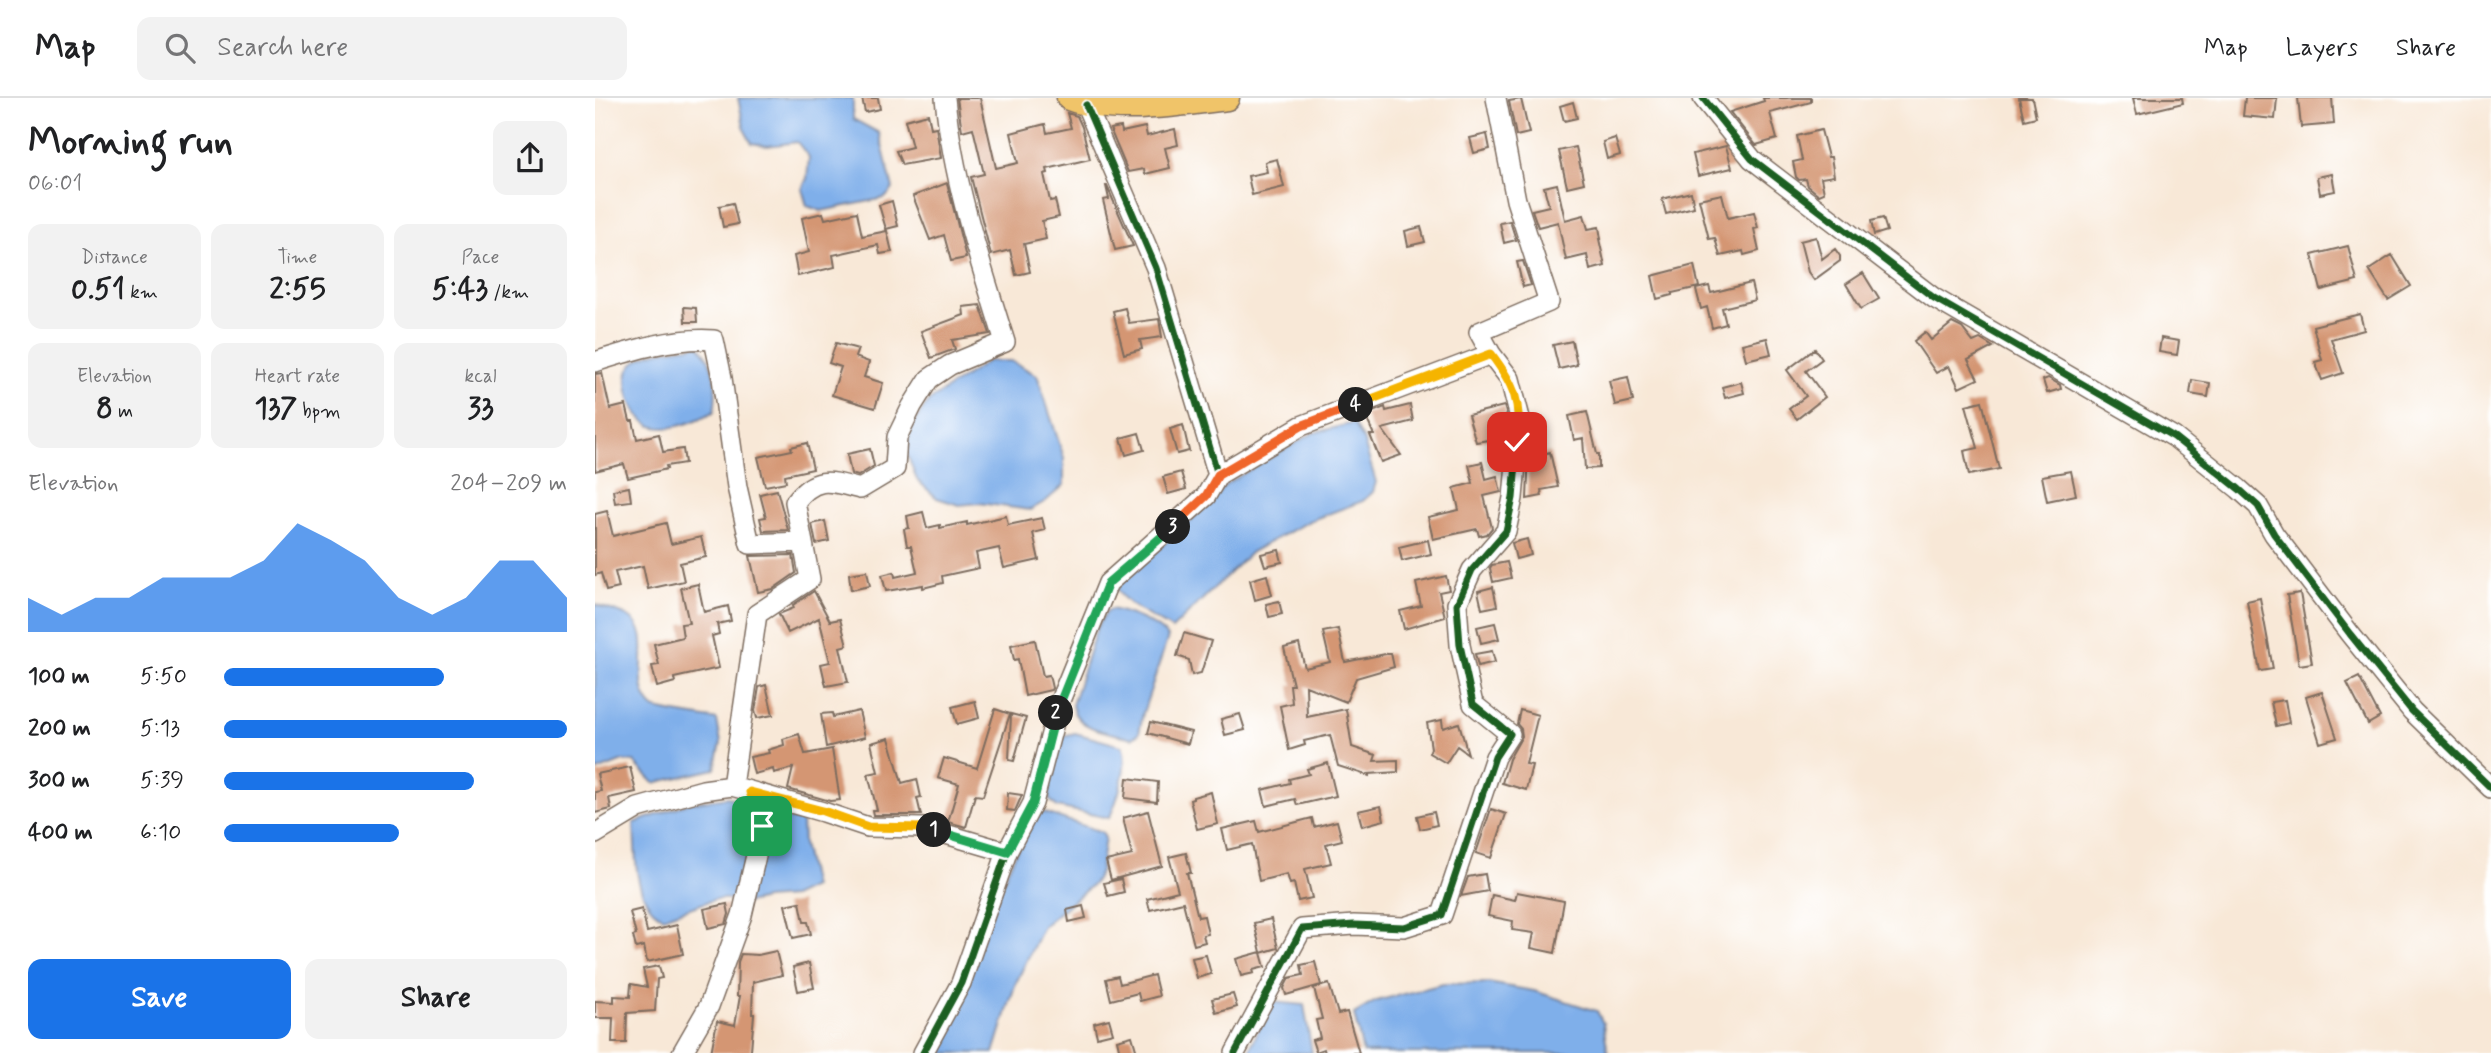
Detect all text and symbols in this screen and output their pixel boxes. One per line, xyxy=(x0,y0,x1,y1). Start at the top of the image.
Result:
search box xyxy=(137,17,627,80)
text: Map xyxy=(35,26,95,70)
icon: search xyxy=(161,29,199,67)
text: Search here xyxy=(217,31,348,65)
text: Map xyxy=(2204,33,2248,64)
text: Layers xyxy=(2286,33,2358,64)
text: Share xyxy=(2396,33,2456,64)
text: Morning run xyxy=(28,118,233,167)
button: share xyxy=(493,121,567,195)
text: 06:01 xyxy=(28,169,82,199)
text: Distance xyxy=(81,245,148,270)
text: Time xyxy=(278,245,317,270)
text: Pace xyxy=(462,245,499,270)
text: 0.51 xyxy=(71,270,125,309)
text: 2:55 xyxy=(269,270,326,309)
text: 5:43 xyxy=(432,270,488,309)
text: km xyxy=(125,280,158,305)
text: /km xyxy=(488,280,529,305)
text: Elevation xyxy=(77,364,152,389)
text: Heart rate xyxy=(255,364,340,389)
text: kcal xyxy=(465,364,496,389)
pin: 4 xyxy=(1339,388,1373,422)
text: 8 xyxy=(96,389,113,428)
text: 137 xyxy=(254,389,297,428)
text: 33 xyxy=(467,389,494,428)
text: 4 xyxy=(1350,392,1361,417)
text: m xyxy=(113,399,133,424)
text: bpm xyxy=(297,399,341,424)
pin xyxy=(1487,412,1547,472)
icon: check xyxy=(1498,423,1536,461)
text: Elevation xyxy=(28,469,119,499)
text: 204–209 m xyxy=(450,469,567,499)
pin: 3 xyxy=(1155,510,1191,544)
text: 3 xyxy=(1168,514,1177,539)
text: 100 m xyxy=(28,662,90,692)
text: 5:50 xyxy=(140,662,187,692)
pin: 2 xyxy=(1039,696,1073,730)
text: 2 xyxy=(1051,700,1060,725)
text: 200 m xyxy=(28,714,91,744)
text: 5:13 xyxy=(140,714,180,744)
text: 300 m xyxy=(28,766,90,796)
text: 5:39 xyxy=(140,766,184,796)
pin xyxy=(732,796,792,856)
icon: arrive xyxy=(743,807,781,845)
pin: 1 xyxy=(917,812,951,848)
text: 1 xyxy=(929,817,938,842)
text: 400 m xyxy=(28,818,93,848)
text: 6:10 xyxy=(140,818,181,848)
button: Save xyxy=(28,959,291,1039)
button: Share xyxy=(305,959,567,1039)

